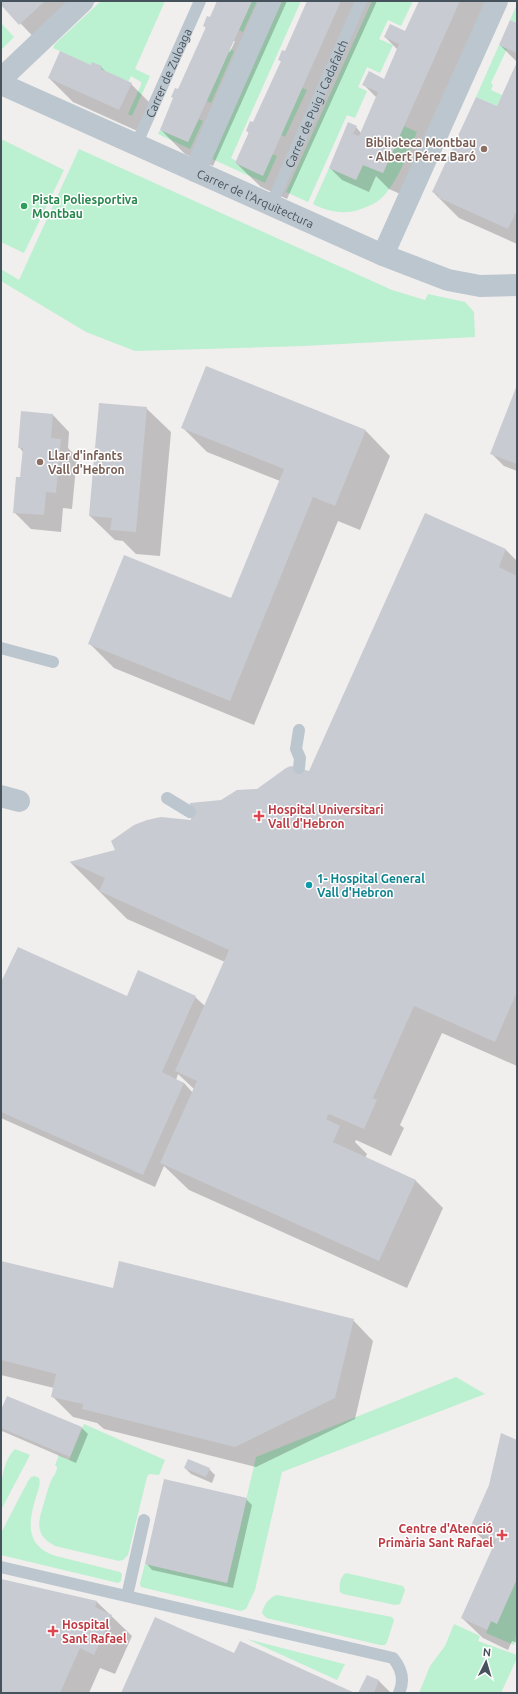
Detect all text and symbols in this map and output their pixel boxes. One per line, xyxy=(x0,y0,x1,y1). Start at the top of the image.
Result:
street label: Carrer de Zuloaga xyxy=(143,26,194,119)
street label: Carrer de Puig i Cadafalch xyxy=(282,38,350,169)
place label: Biblioteca Montbau - Albert Pérez Baró xyxy=(366,136,476,163)
marker: Biblioteca Montbau - Albert Pérez Baró xyxy=(479,144,489,154)
street label: Carrer de l'Arquitectura xyxy=(195,166,316,230)
place label: Pista Poliesportiva Montbau xyxy=(32,193,138,220)
marker: Pista Poliesportiva Montbau xyxy=(19,201,29,211)
place label: Llar d'infants Vall d'Hebron xyxy=(48,449,125,476)
marker: Llar d'infants Vall d'Hebron xyxy=(35,457,45,467)
place label: Hospital Universitari Vall d'Hebron xyxy=(268,803,384,830)
marker: Hospital Universitari Vall d'Hebron xyxy=(253,810,265,822)
place label: 1- Hospital General Vall d'Hebron xyxy=(317,872,425,899)
marker: 1- Hospital General Vall d'Hebron xyxy=(304,880,314,890)
place label: Centre d'Atenció Primària Sant Rafael xyxy=(378,1522,493,1549)
marker: Centre d'Atenció Primària Sant Rafael xyxy=(496,1529,508,1541)
place label: Hospital Sant Rafael xyxy=(62,1618,127,1645)
marker: Hospital Sant Rafael xyxy=(47,1625,59,1637)
north arrow xyxy=(466,1642,506,1682)
text: N xyxy=(482,1646,491,1658)

